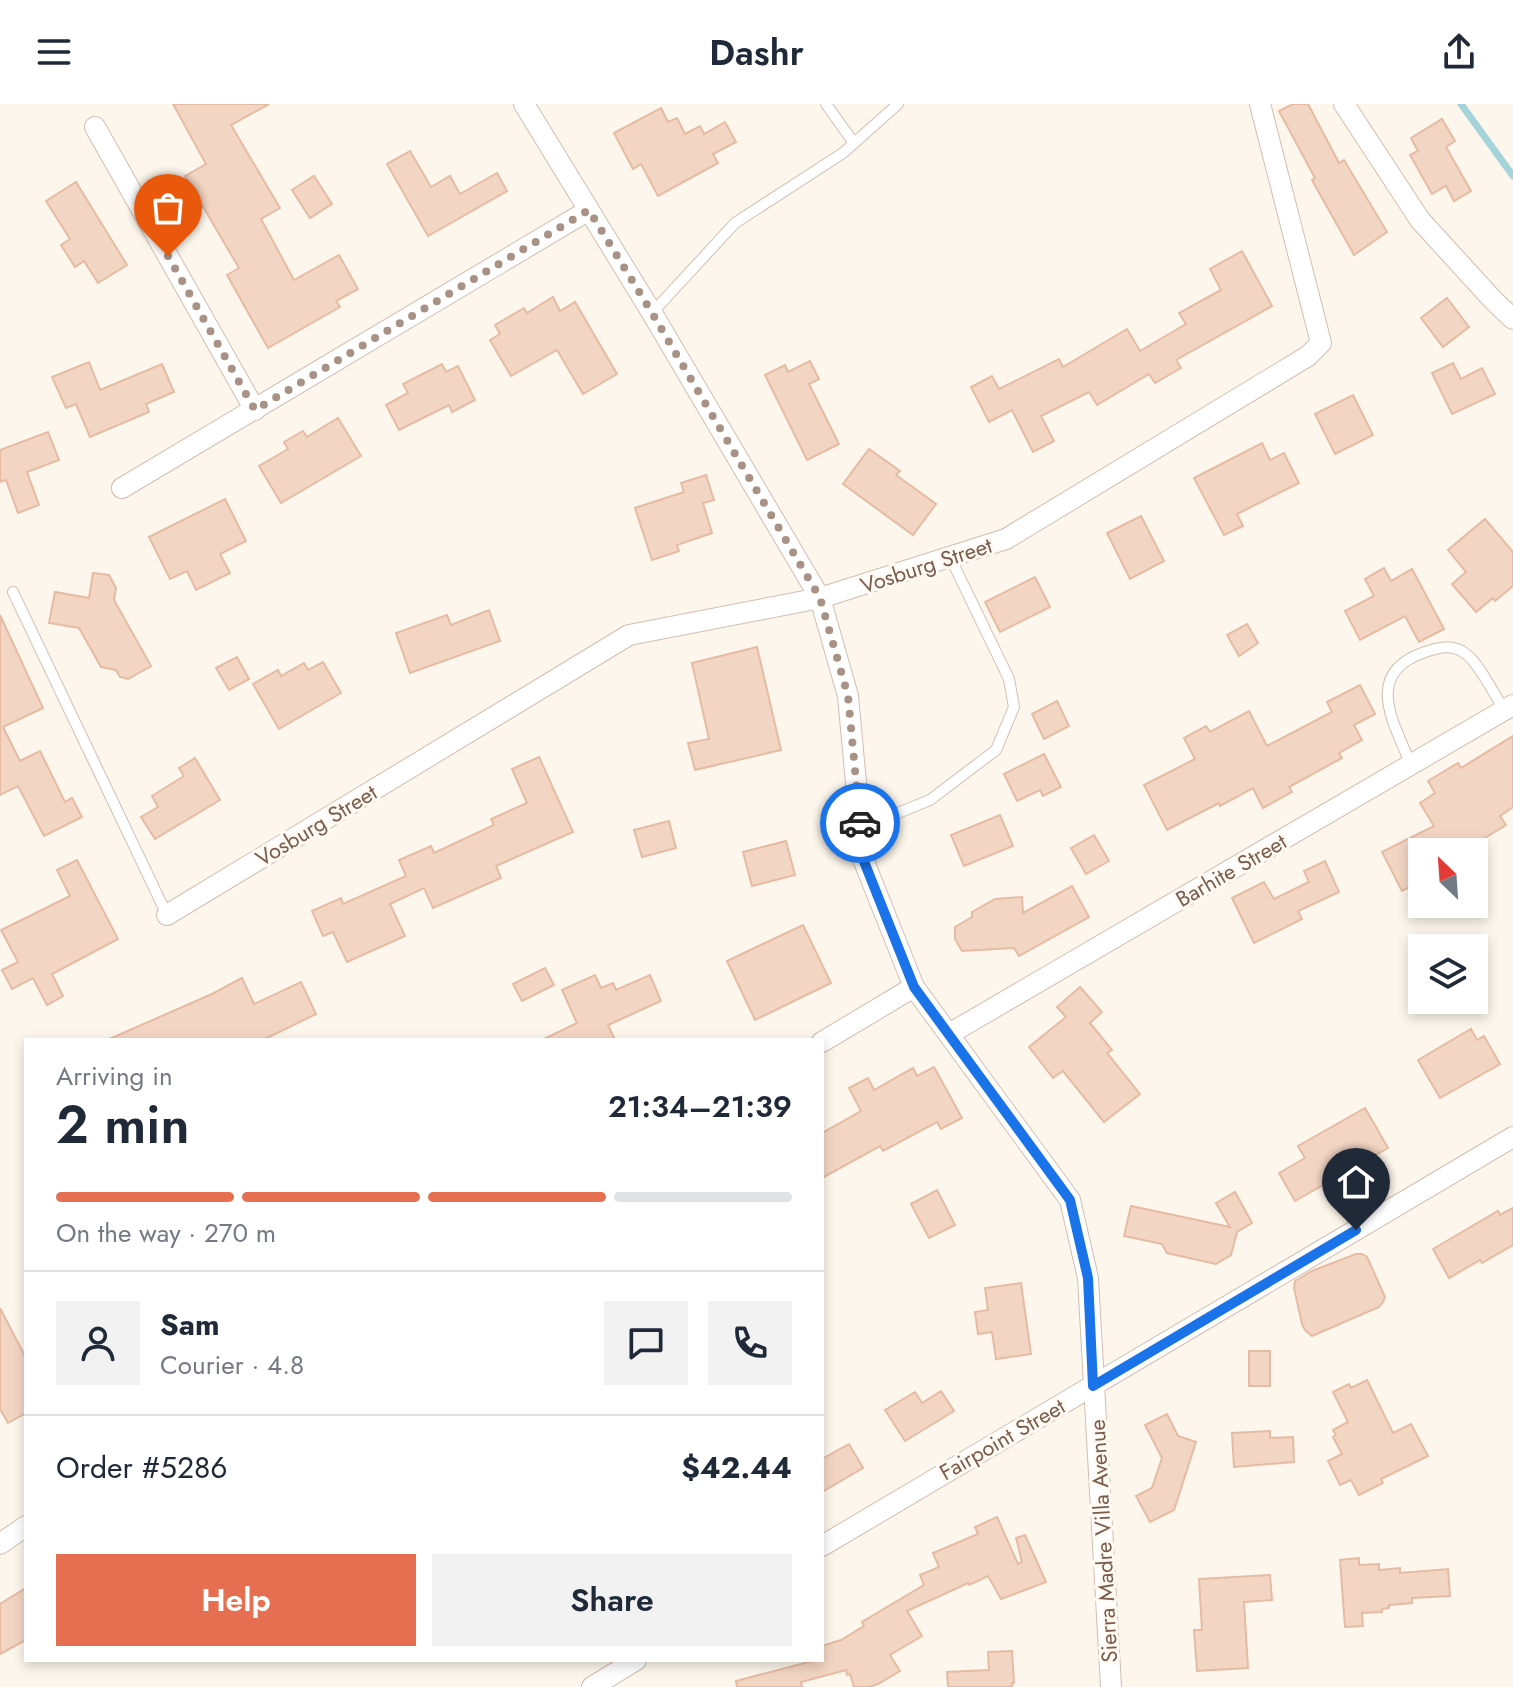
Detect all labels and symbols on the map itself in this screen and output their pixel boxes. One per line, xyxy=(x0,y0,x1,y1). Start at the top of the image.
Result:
pin xyxy=(134,174,202,256)
street label: Vosburg Street xyxy=(856,528,997,601)
street label: Vosburg Street xyxy=(249,776,383,874)
courier xyxy=(820,783,900,863)
street label: Barhite Street xyxy=(1170,825,1293,915)
north arrow xyxy=(1408,838,1488,918)
pin xyxy=(1322,1148,1390,1230)
street label: Fairpoint Street xyxy=(933,1390,1071,1488)
street label: Sierra Madre Villa Avenue xyxy=(1081,1419,1125,1663)

